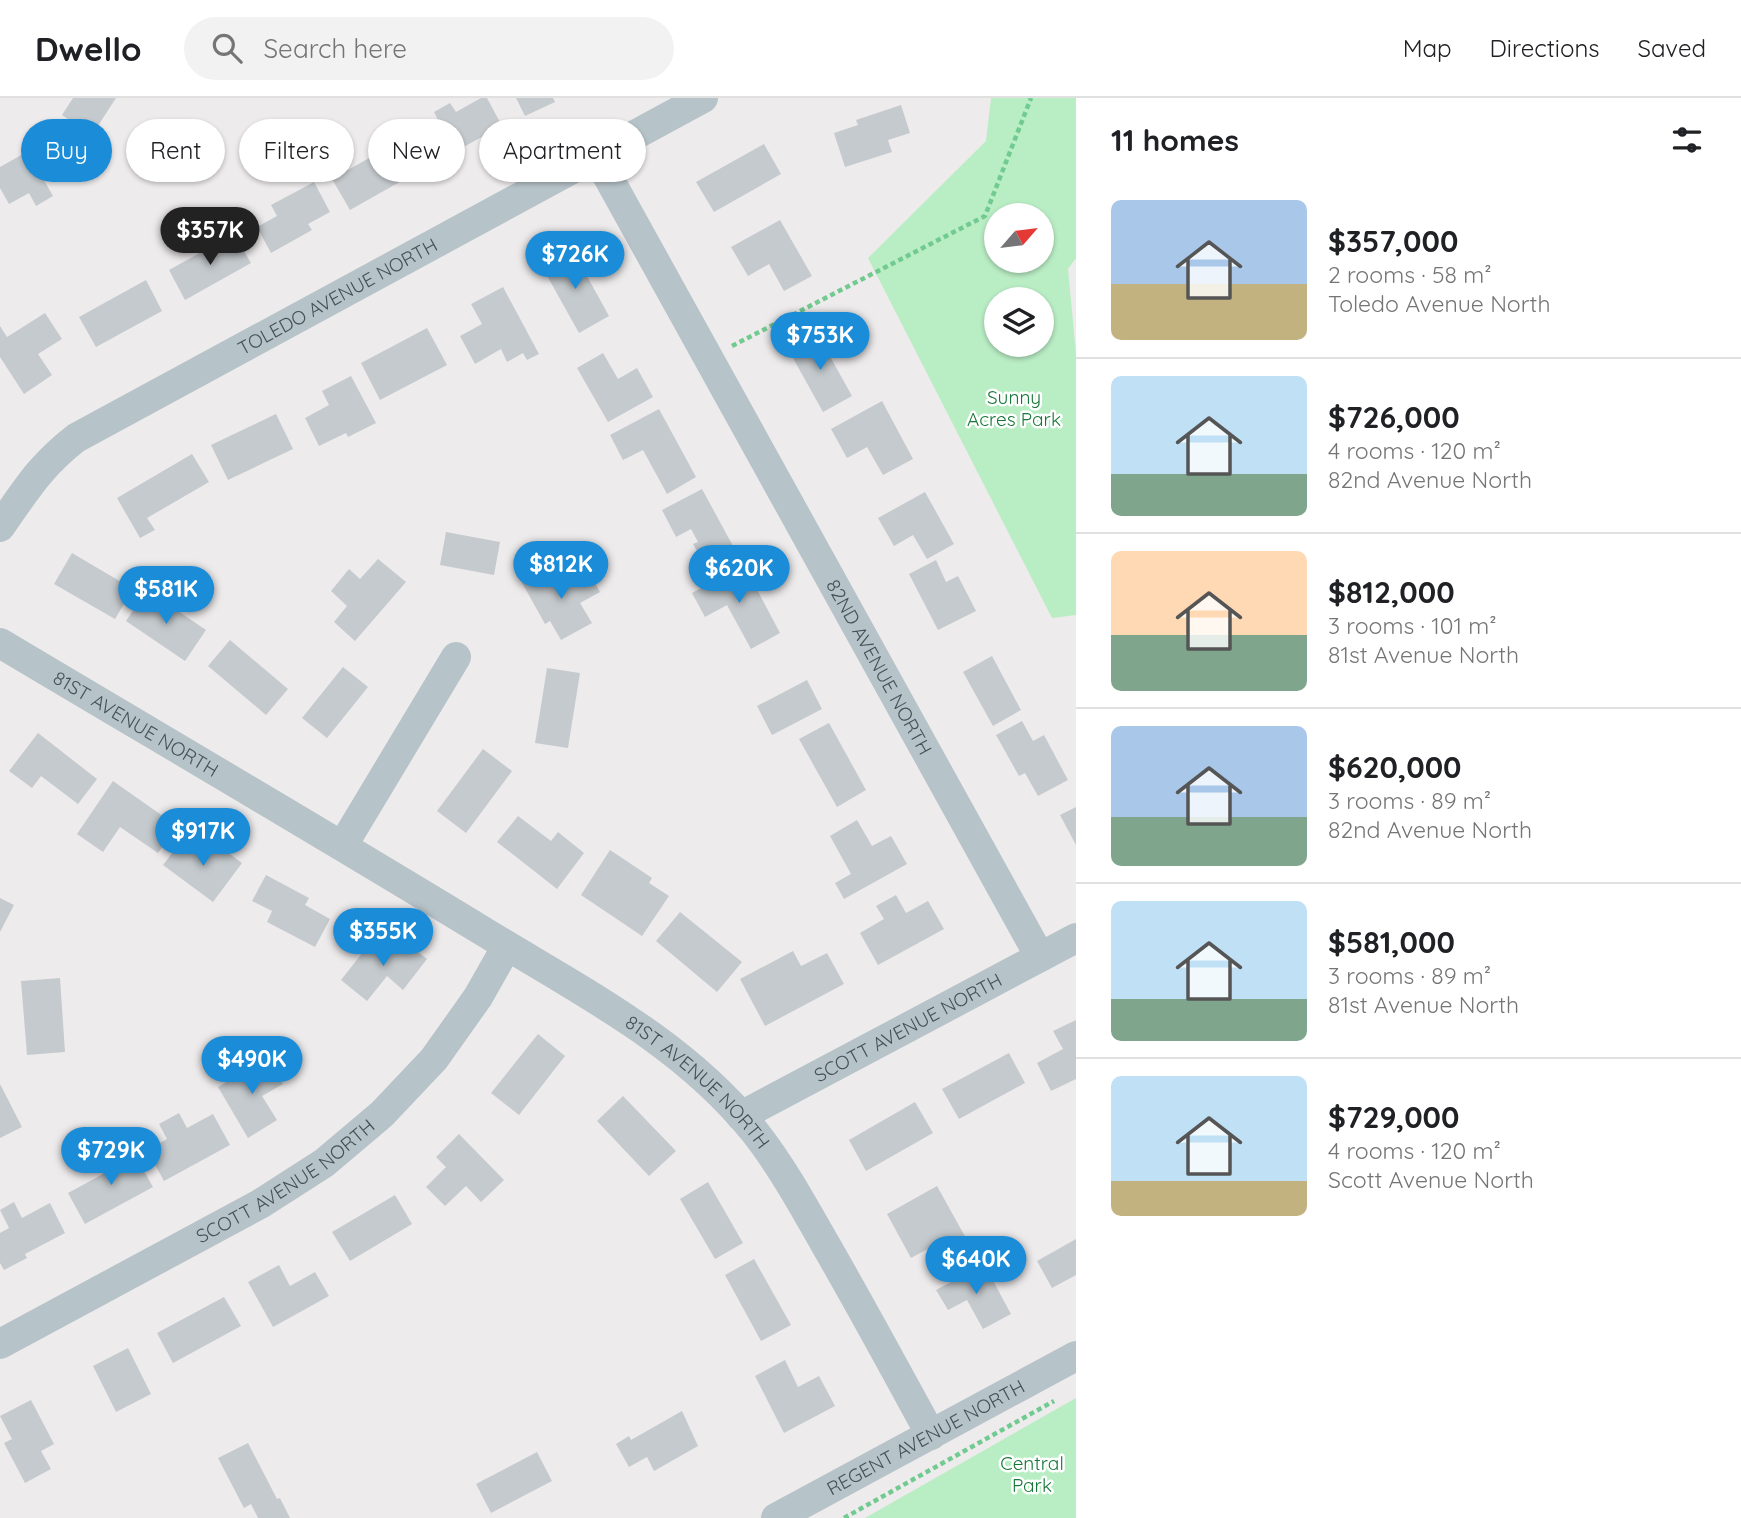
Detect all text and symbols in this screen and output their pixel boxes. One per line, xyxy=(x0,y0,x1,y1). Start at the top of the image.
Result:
search box xyxy=(184,17,674,80)
text: Dwello xyxy=(35,28,142,69)
icon: search xyxy=(208,29,246,67)
text: Search here xyxy=(264,32,407,65)
text: Map xyxy=(1403,33,1452,63)
text: Directions xyxy=(1490,33,1600,63)
text: Saved xyxy=(1638,33,1706,63)
chip: Buy xyxy=(21,119,112,182)
chip: Rent xyxy=(126,119,225,182)
chip: Filters xyxy=(239,119,354,182)
chip: New xyxy=(368,119,465,182)
chip: Apartment xyxy=(479,119,646,182)
text: 11 homes xyxy=(1111,121,1239,159)
icon: filters xyxy=(1668,121,1706,159)
north arrow xyxy=(984,203,1054,273)
map controls xyxy=(984,203,1054,357)
pin: $357K xyxy=(161,208,259,267)
text: $357K xyxy=(176,215,244,244)
text: $357,000 xyxy=(1328,222,1458,260)
icon: home xyxy=(1167,228,1251,312)
street label: TOLEDO AVENUE NORTH xyxy=(234,232,441,360)
pin: $726K xyxy=(526,232,624,291)
text: $726K xyxy=(541,239,609,268)
text: 2 rooms · 58 m² xyxy=(1328,260,1491,289)
button: layers xyxy=(984,287,1054,357)
text: Toledo Avenue North xyxy=(1328,289,1550,318)
pin: $753K xyxy=(771,313,869,372)
text: $753K xyxy=(786,320,854,349)
park label: Sunny Acres Park xyxy=(967,385,1061,431)
text: $726,000 xyxy=(1328,398,1460,436)
icon: home xyxy=(1167,404,1251,488)
text: 4 rooms · 120 m² xyxy=(1328,436,1501,465)
text: 82nd Avenue North xyxy=(1328,465,1532,494)
pin: $812K xyxy=(512,542,610,601)
pin: $620K xyxy=(690,546,788,605)
text: $812K xyxy=(529,549,593,578)
text: $620K xyxy=(705,553,773,582)
pin: $581K xyxy=(117,566,215,626)
text: $812,000 xyxy=(1328,573,1455,611)
text: $581K xyxy=(134,574,198,603)
street label: 82ND AVENUE NORTH xyxy=(821,575,938,759)
icon: home xyxy=(1167,579,1251,663)
text: 3 rooms · 101 m² xyxy=(1328,611,1497,640)
text: 81st Avenue North xyxy=(1328,640,1519,669)
street label: 81ST AVENUE NORTH xyxy=(49,665,223,782)
text: $620,000 xyxy=(1328,748,1462,786)
icon: home xyxy=(1167,754,1251,838)
text: 3 rooms · 89 m² xyxy=(1328,786,1491,815)
pin: $917K xyxy=(154,808,252,868)
text: 82nd Avenue North xyxy=(1328,815,1532,844)
text: $917K xyxy=(171,816,235,845)
pin: $355K xyxy=(334,908,432,968)
text: $355K xyxy=(349,916,417,945)
text: $581,000 xyxy=(1328,923,1455,961)
icon: home xyxy=(1167,929,1251,1013)
text: 3 rooms · 89 m² xyxy=(1328,961,1491,990)
street label: SCOTT AVENUE NORTH xyxy=(810,968,1006,1087)
text: 81st Avenue North xyxy=(1328,990,1519,1019)
street label: 81ST AVENUE NORTH xyxy=(621,1010,775,1153)
pin: $490K xyxy=(203,1037,301,1096)
text: $490K xyxy=(217,1044,287,1073)
text: $729,000 xyxy=(1328,1098,1459,1136)
icon: home xyxy=(1167,1104,1251,1188)
street label: SCOTT AVENUE NORTH xyxy=(192,1114,379,1248)
pin: $729K xyxy=(62,1128,160,1187)
text: $729K xyxy=(77,1135,145,1164)
text: 4 rooms · 120 m² xyxy=(1328,1136,1501,1165)
text: Scott Avenue North xyxy=(1328,1165,1534,1194)
pin: $640K xyxy=(927,1236,1025,1296)
text: $640K xyxy=(941,1244,1011,1273)
street label: REGENT AVENUE NORTH xyxy=(822,1374,1029,1500)
park label: Central Park xyxy=(1000,1451,1064,1497)

